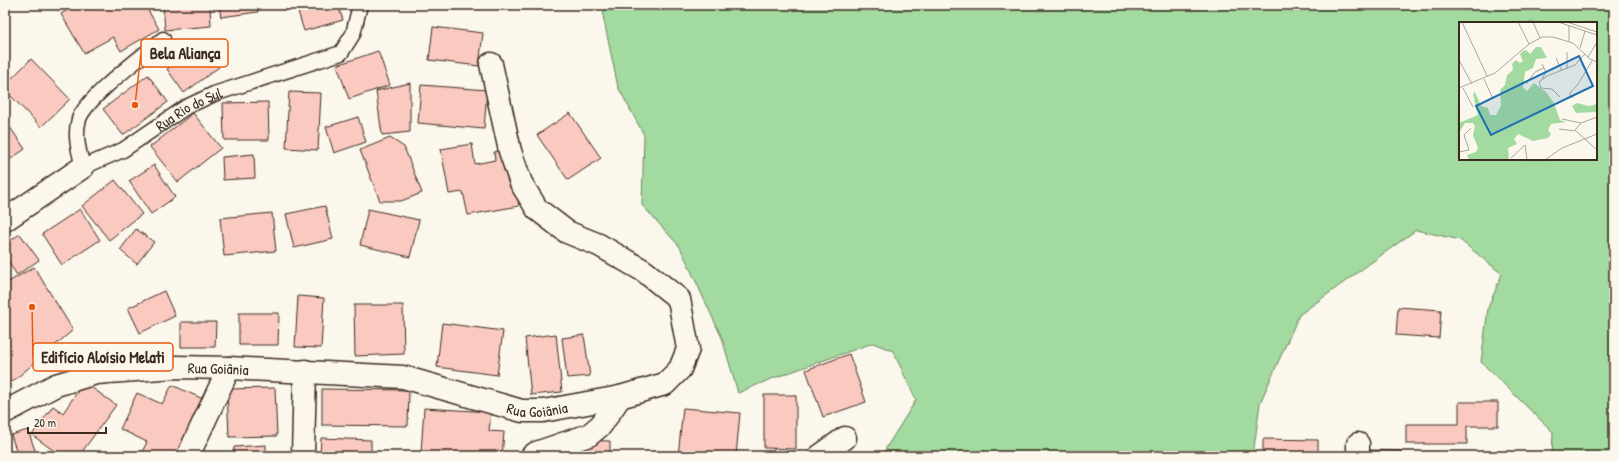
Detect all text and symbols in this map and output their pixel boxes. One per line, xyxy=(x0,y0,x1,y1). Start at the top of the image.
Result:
inset map xyxy=(1459,22,1597,160)
callout: Bela Aliança xyxy=(141,39,228,67)
text: Bela Aliança xyxy=(150,42,221,64)
street label: Rua Rio do Sul xyxy=(151,82,225,136)
callout: Edifício Aloísio Melati xyxy=(33,343,173,371)
text: Edifício Aloísio Melati xyxy=(41,346,165,368)
street label: Rua Goiânia xyxy=(188,357,249,380)
street label: Rua Goiânia xyxy=(505,396,569,422)
scale bar xyxy=(28,409,106,435)
text: 20 m xyxy=(34,414,56,431)

